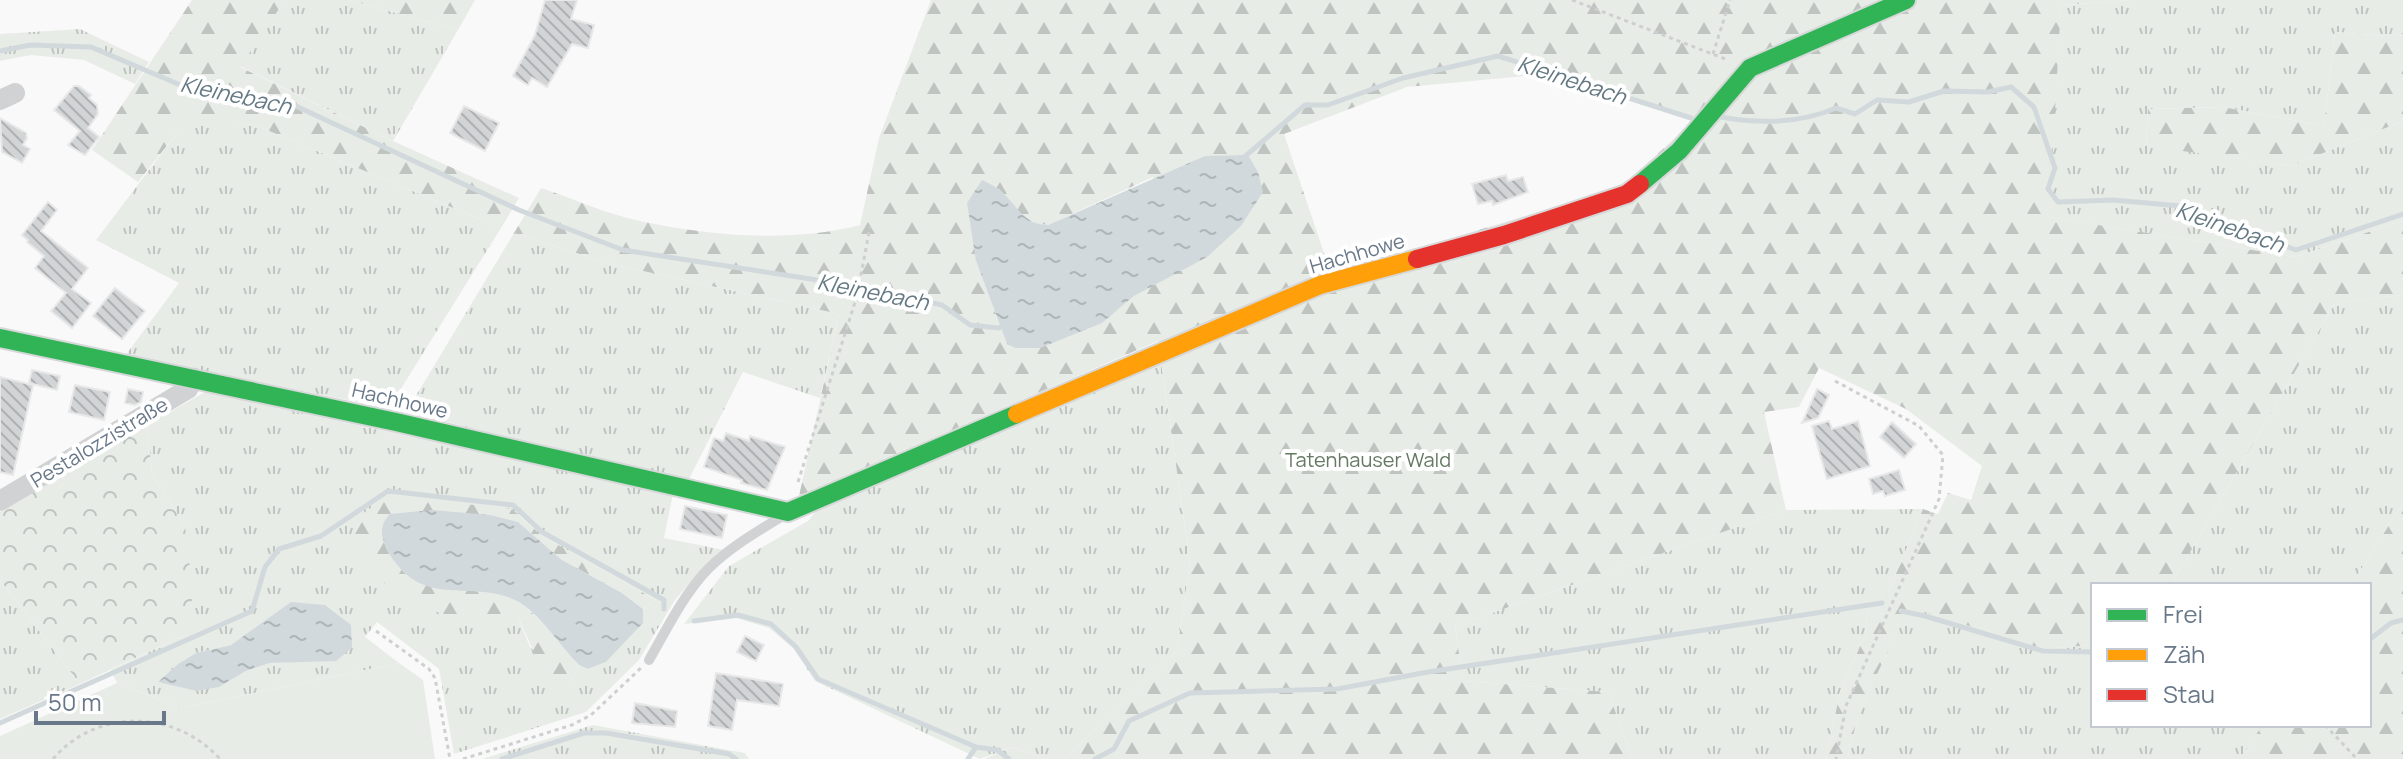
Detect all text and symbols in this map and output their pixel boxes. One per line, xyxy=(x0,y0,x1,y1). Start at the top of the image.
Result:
water label: Kleinebach xyxy=(1514,48,1631,112)
water label: Kleinebach xyxy=(178,69,295,122)
water label: Kleinebach xyxy=(2172,194,2289,260)
street label: Hachhowe xyxy=(1306,227,1408,279)
water label: Kleinebach xyxy=(815,267,932,318)
street label: Hachhowe xyxy=(349,376,451,424)
street label: Pestalozzistraße xyxy=(25,390,173,494)
park label: Tatenhauser Wald xyxy=(1285,446,1451,473)
legend xyxy=(2091,583,2371,727)
text: Frei xyxy=(2163,597,2203,630)
text: Zäh xyxy=(2163,637,2205,670)
scale bar xyxy=(36,675,164,725)
text: Stau xyxy=(2163,677,2215,710)
text: 50 m xyxy=(48,685,102,718)

